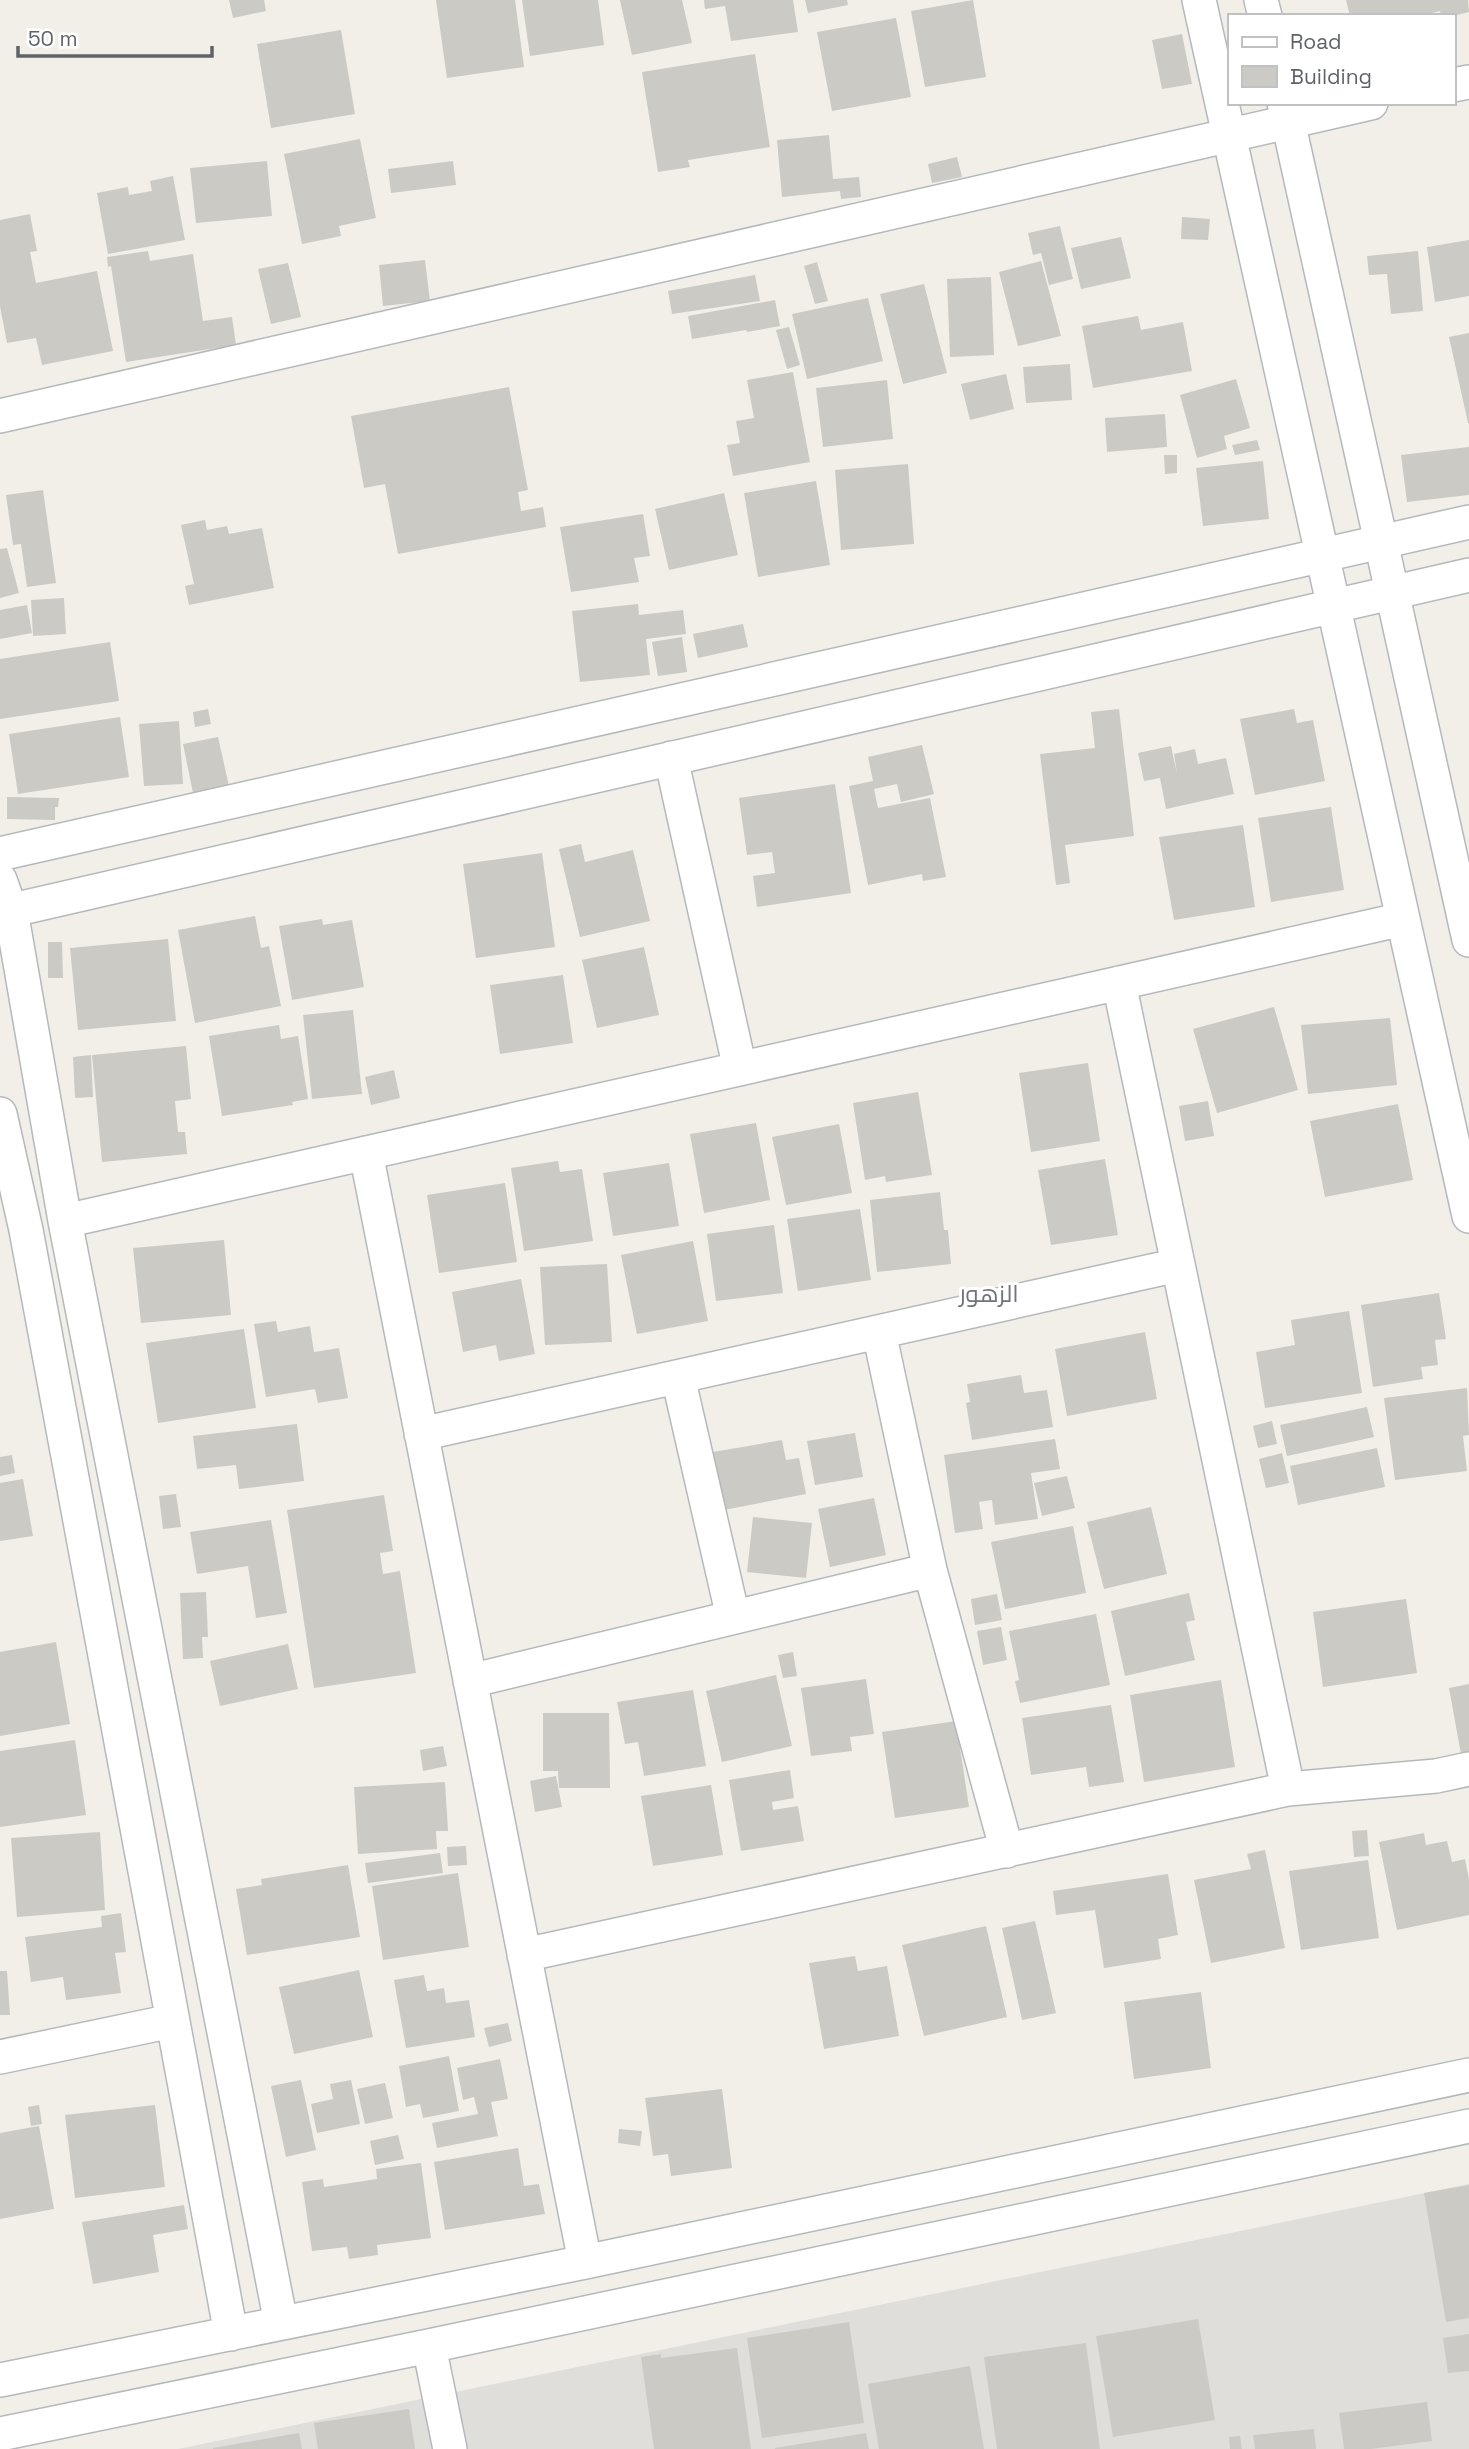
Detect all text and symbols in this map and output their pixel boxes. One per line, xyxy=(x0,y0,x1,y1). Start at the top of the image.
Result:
scale bar xyxy=(18,14,212,58)
legend xyxy=(1228,14,1455,105)
text: 50 m xyxy=(28,25,78,52)
text: Road xyxy=(1290,28,1342,55)
text: Building xyxy=(1290,63,1372,90)
district label: الزهور xyxy=(957,1278,1019,1309)

